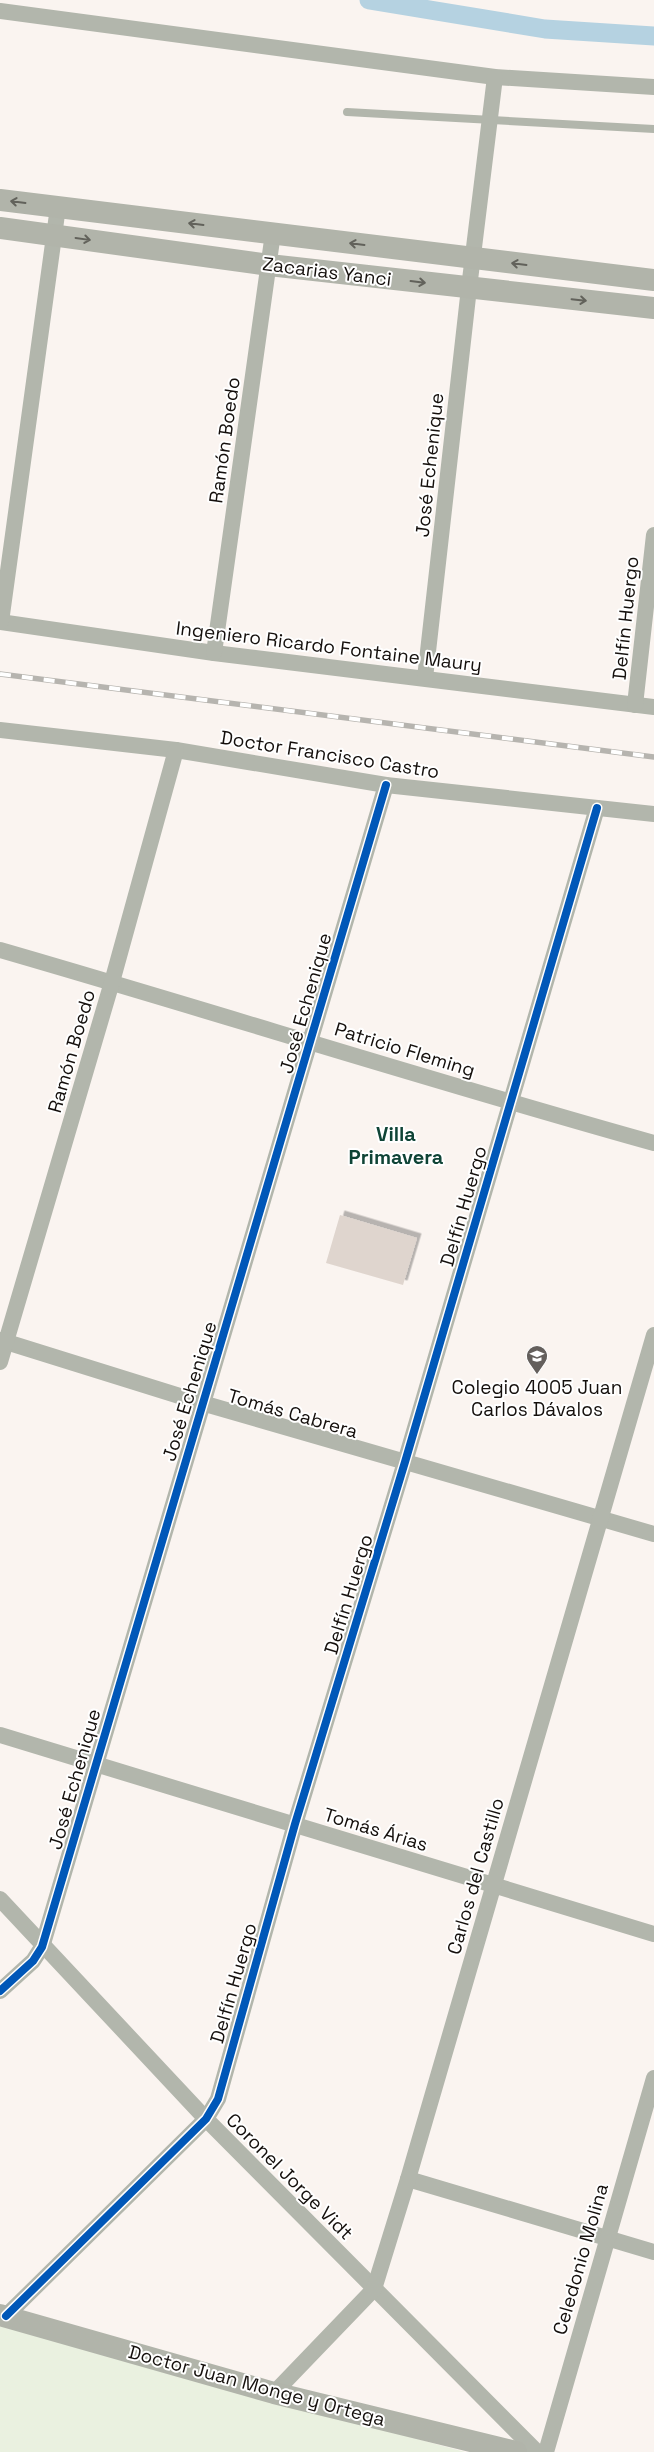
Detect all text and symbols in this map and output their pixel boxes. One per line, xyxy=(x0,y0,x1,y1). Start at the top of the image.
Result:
one-way arrow xyxy=(10,197,26,207)
one-way arrow xyxy=(188,219,204,229)
one-way arrow xyxy=(75,234,91,244)
one-way arrow xyxy=(350,239,366,249)
street label: Zacarias Yanci xyxy=(261,251,393,292)
one-way arrow xyxy=(511,259,527,269)
one-way arrow xyxy=(409,277,425,287)
one-way arrow xyxy=(571,295,587,305)
street label: Ramón Boedo xyxy=(203,375,246,505)
street label: José Echenique xyxy=(409,392,450,538)
street label: Delfín Huergo xyxy=(607,555,644,681)
street label: Ingeniero Ricardo Fontaine Maury xyxy=(174,615,483,678)
street label: Doctor Francisco Castro xyxy=(219,725,441,784)
street label: José Echenique xyxy=(273,930,337,1076)
street label: Ramón Boedo xyxy=(42,987,101,1116)
street label: Patricio Fleming xyxy=(332,1016,478,1083)
district label: Villa Primavera xyxy=(349,1121,444,1170)
street label: Delfín Huergo xyxy=(434,1143,493,1269)
street label: José Echenique xyxy=(156,1318,223,1464)
school or university icon: Colegio 4005 Juan Carlos Dávalos xyxy=(525,1344,549,1375)
place label: Colegio 4005 Juan Carlos Dávalos xyxy=(452,1375,622,1422)
street label: Tomás Cabrera xyxy=(225,1383,361,1444)
street label: Delfín Huergo xyxy=(318,1531,379,1657)
street label: José Echenique xyxy=(42,1706,106,1852)
street label: Carlos del Castillo xyxy=(441,1795,510,1957)
street label: Tomás Árias xyxy=(321,1802,431,1857)
street label: Delfín Huergo xyxy=(204,1920,263,2046)
street label: Coronel Jorge Vidt xyxy=(221,2107,359,2245)
street label: Celedonio Molina xyxy=(547,2180,614,2338)
street label: Doctor Juan Monge y Ortega xyxy=(126,2339,388,2432)

